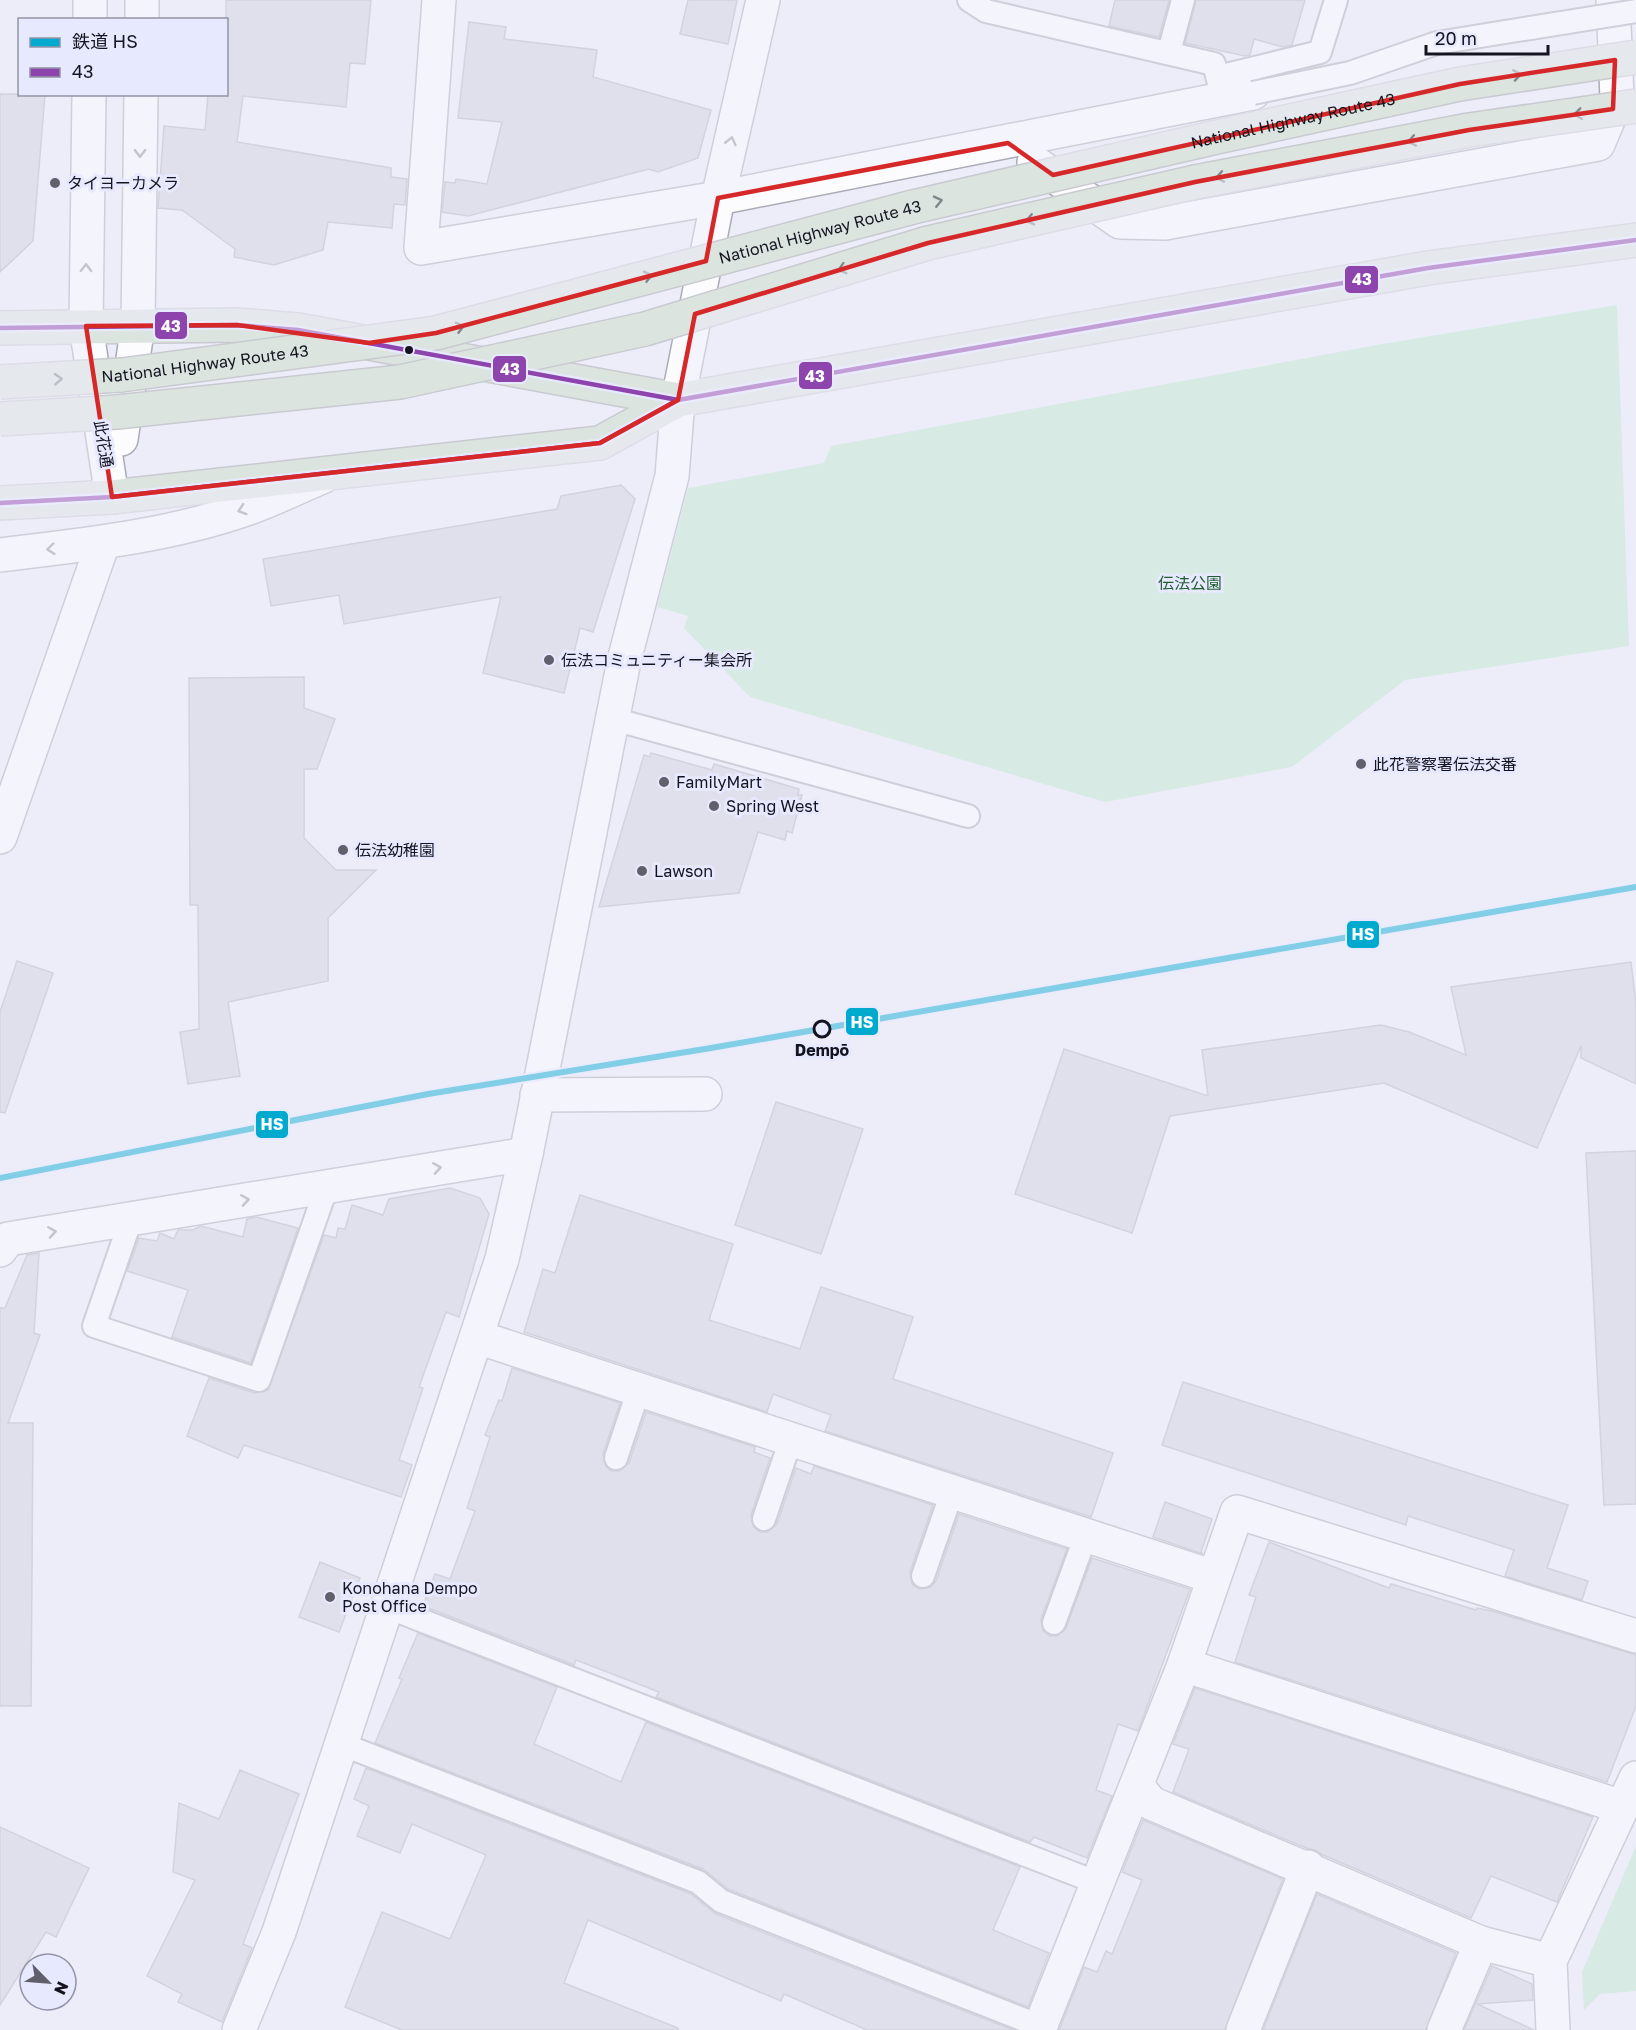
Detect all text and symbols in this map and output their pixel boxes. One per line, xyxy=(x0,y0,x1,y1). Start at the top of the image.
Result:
legend xyxy=(18,18,228,96)
scale bar xyxy=(1426,18,1548,56)
text: 20 m xyxy=(1435,27,1477,49)
text: 鉄道 HS xyxy=(72,30,138,52)
text: 43 xyxy=(72,60,94,82)
one-way arrow xyxy=(1513,70,1522,82)
street label: National Highway Route 43 xyxy=(1189,88,1397,153)
one-way arrow xyxy=(1573,108,1583,120)
one-way arrow xyxy=(1407,134,1417,147)
one-way arrow xyxy=(724,136,737,146)
one-way arrow xyxy=(134,148,146,157)
one-way arrow xyxy=(1216,170,1226,183)
place label: タイヨーカメラ xyxy=(67,173,179,193)
marker: タイヨーカメラ xyxy=(48,176,62,190)
street label: National Highway Route 43 xyxy=(716,195,923,268)
one-way arrow xyxy=(933,196,943,209)
one-way arrow xyxy=(1025,212,1035,225)
one-way arrow xyxy=(837,262,848,274)
one-way arrow xyxy=(80,263,93,272)
line badge: 43 xyxy=(1344,265,1379,294)
text: 43 xyxy=(1352,269,1372,289)
one-way arrow xyxy=(642,271,653,283)
line badge: 43 xyxy=(154,311,188,340)
text: 43 xyxy=(161,316,181,336)
one-way arrow xyxy=(454,322,464,334)
street label: National Highway Route 43 xyxy=(101,340,310,386)
unlabelled marker xyxy=(403,344,415,356)
line badge: 43 xyxy=(492,355,527,383)
text: 43 xyxy=(500,359,520,379)
line badge: 43 xyxy=(798,361,833,390)
text: 43 xyxy=(805,366,825,386)
one-way arrow xyxy=(54,373,63,386)
street label: 此花通 xyxy=(90,419,118,469)
one-way arrow xyxy=(237,503,248,515)
one-way arrow xyxy=(46,542,56,555)
park label: 伝法公園 xyxy=(1158,573,1222,593)
place label: 伝法コミュニティー集会所 xyxy=(561,650,752,670)
marker: 伝法コミュニティー集会所 xyxy=(542,653,556,667)
place label: 此花警察署伝法交番 xyxy=(1373,754,1517,774)
marker: 此花警察署伝法交番 xyxy=(1354,757,1368,771)
place label: FamilyMart xyxy=(676,772,762,792)
marker: FamilyMart xyxy=(657,775,671,789)
place label: Spring West xyxy=(726,796,819,816)
marker: Spring West xyxy=(707,799,721,813)
place label: 伝法幼稚園 xyxy=(355,840,435,860)
marker: 伝法幼稚園 xyxy=(336,843,350,857)
place label: Lawson xyxy=(654,861,713,881)
marker: Lawson xyxy=(635,864,649,878)
line badge: HS xyxy=(1346,920,1380,949)
text: HS xyxy=(1352,924,1375,944)
line badge: HS xyxy=(845,1007,879,1036)
text: HS xyxy=(851,1012,874,1032)
marker: Dempō xyxy=(813,1020,831,1038)
place label: Dempō xyxy=(795,1040,850,1060)
line badge: HS xyxy=(255,1110,289,1139)
text: HS xyxy=(261,1114,284,1134)
one-way arrow xyxy=(433,1163,442,1175)
one-way arrow xyxy=(239,1194,249,1207)
one-way arrow xyxy=(48,1226,57,1238)
place label: Konohana Dempo Post Office xyxy=(342,1578,478,1616)
marker: Konohana Dempo Post Office xyxy=(323,1590,337,1604)
north arrow xyxy=(18,1952,78,2012)
text: N xyxy=(50,1979,73,1998)

